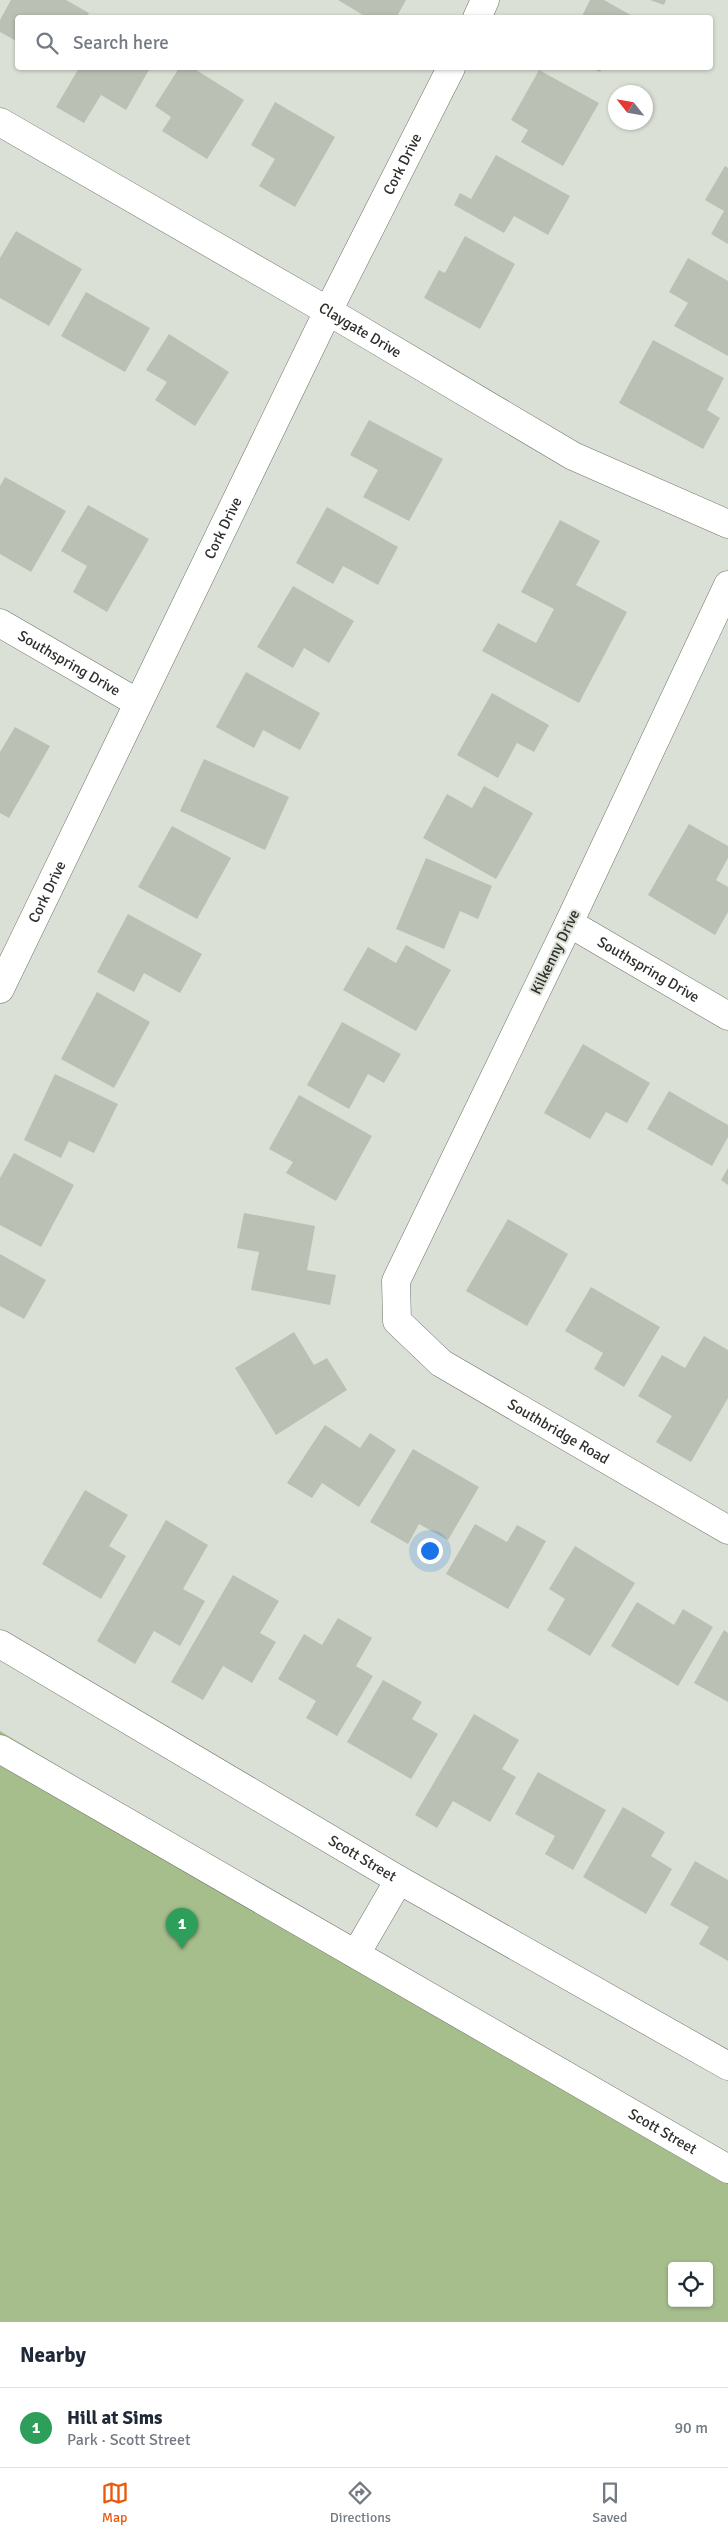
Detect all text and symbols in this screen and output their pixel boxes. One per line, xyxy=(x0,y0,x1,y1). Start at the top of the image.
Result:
search box xyxy=(15,15,713,70)
icon: search xyxy=(33,29,61,57)
text: Search here xyxy=(73,31,169,55)
north arrow xyxy=(608,85,653,130)
street label: Cork Drive xyxy=(379,130,426,198)
street label: Claygate Drive xyxy=(316,299,405,361)
street label: Cork Drive xyxy=(200,494,246,562)
street label: Southspring Drive xyxy=(15,626,124,700)
street label: Cork Drive xyxy=(24,858,70,926)
street label: Kilkenny Drive xyxy=(527,907,583,997)
street label: Southspring Drive xyxy=(594,933,703,1006)
street label: Southbridge Road xyxy=(505,1395,613,1468)
your location xyxy=(417,1538,443,1564)
street label: Scott Street xyxy=(325,1831,400,1885)
pin: 1 xyxy=(166,1908,198,1949)
street label: Scott Street xyxy=(625,2105,700,2158)
map controls xyxy=(668,2262,713,2307)
button: locate xyxy=(668,2262,713,2307)
text: Nearby xyxy=(20,2342,86,2368)
text: Hill at Sims xyxy=(67,2406,163,2430)
text: 1 xyxy=(32,2418,40,2438)
text: 90 m xyxy=(674,2418,708,2438)
text: Park · Scott Street xyxy=(67,2430,191,2450)
tab: Map xyxy=(101,2479,129,2526)
tab: Directions xyxy=(330,2479,391,2526)
tab: Saved xyxy=(592,2479,627,2526)

